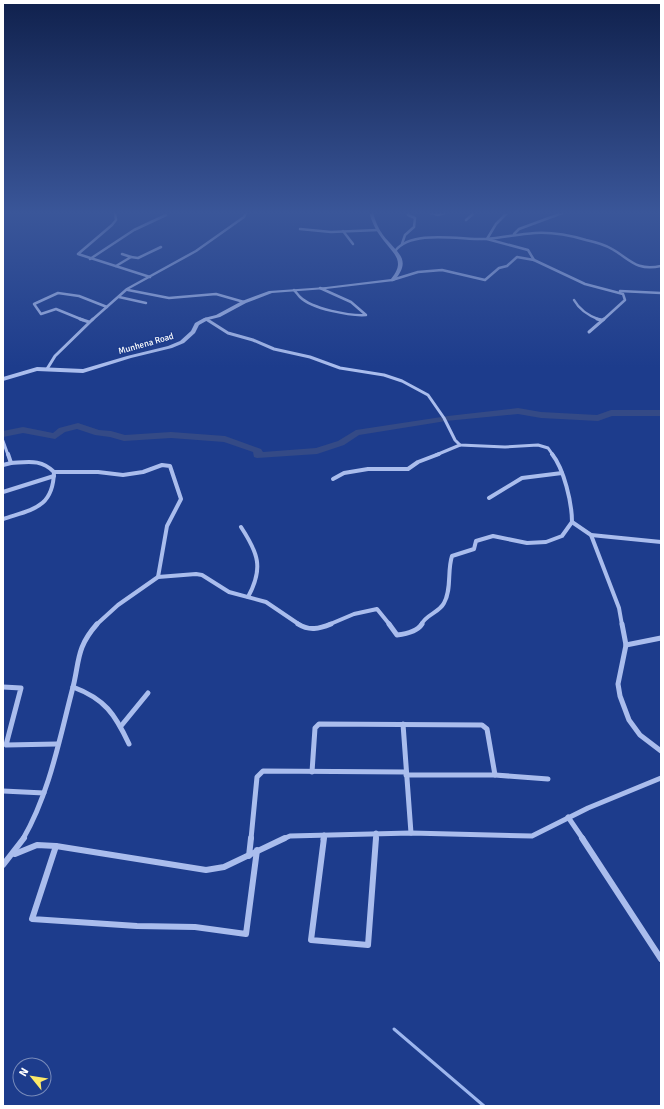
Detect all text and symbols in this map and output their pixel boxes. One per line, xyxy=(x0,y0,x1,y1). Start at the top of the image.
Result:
street label: Munhena Road xyxy=(117,331,175,357)
north arrow xyxy=(12,1057,52,1097)
text: N xyxy=(16,1066,31,1079)

